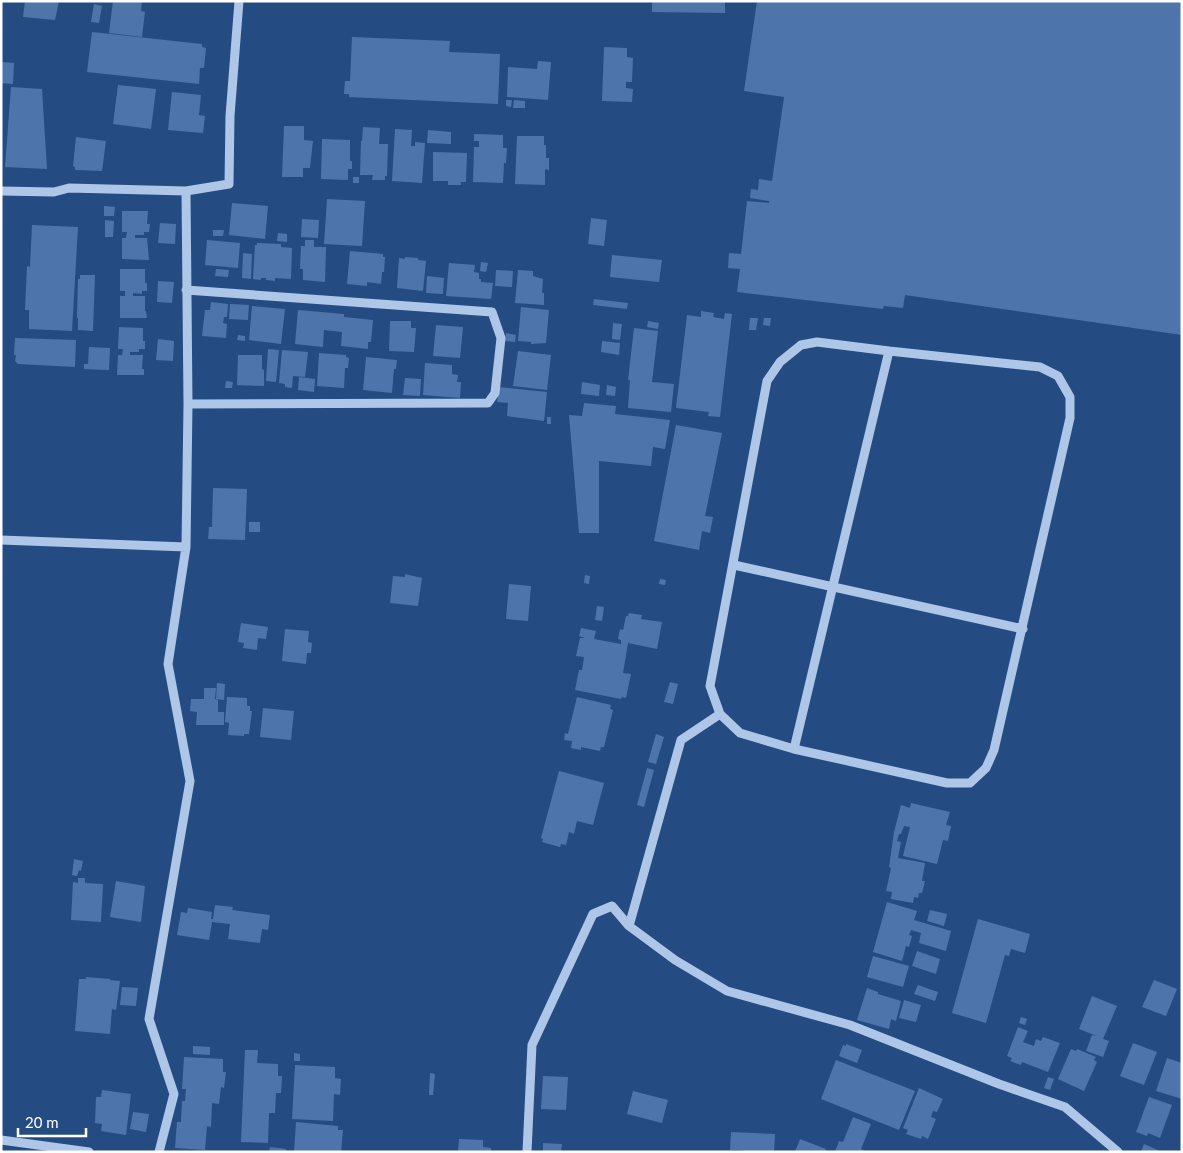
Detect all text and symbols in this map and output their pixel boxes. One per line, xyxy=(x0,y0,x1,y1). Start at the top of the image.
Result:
scale bar xyxy=(18,1106,85,1138)
text: 20 m xyxy=(25,1113,59,1131)

